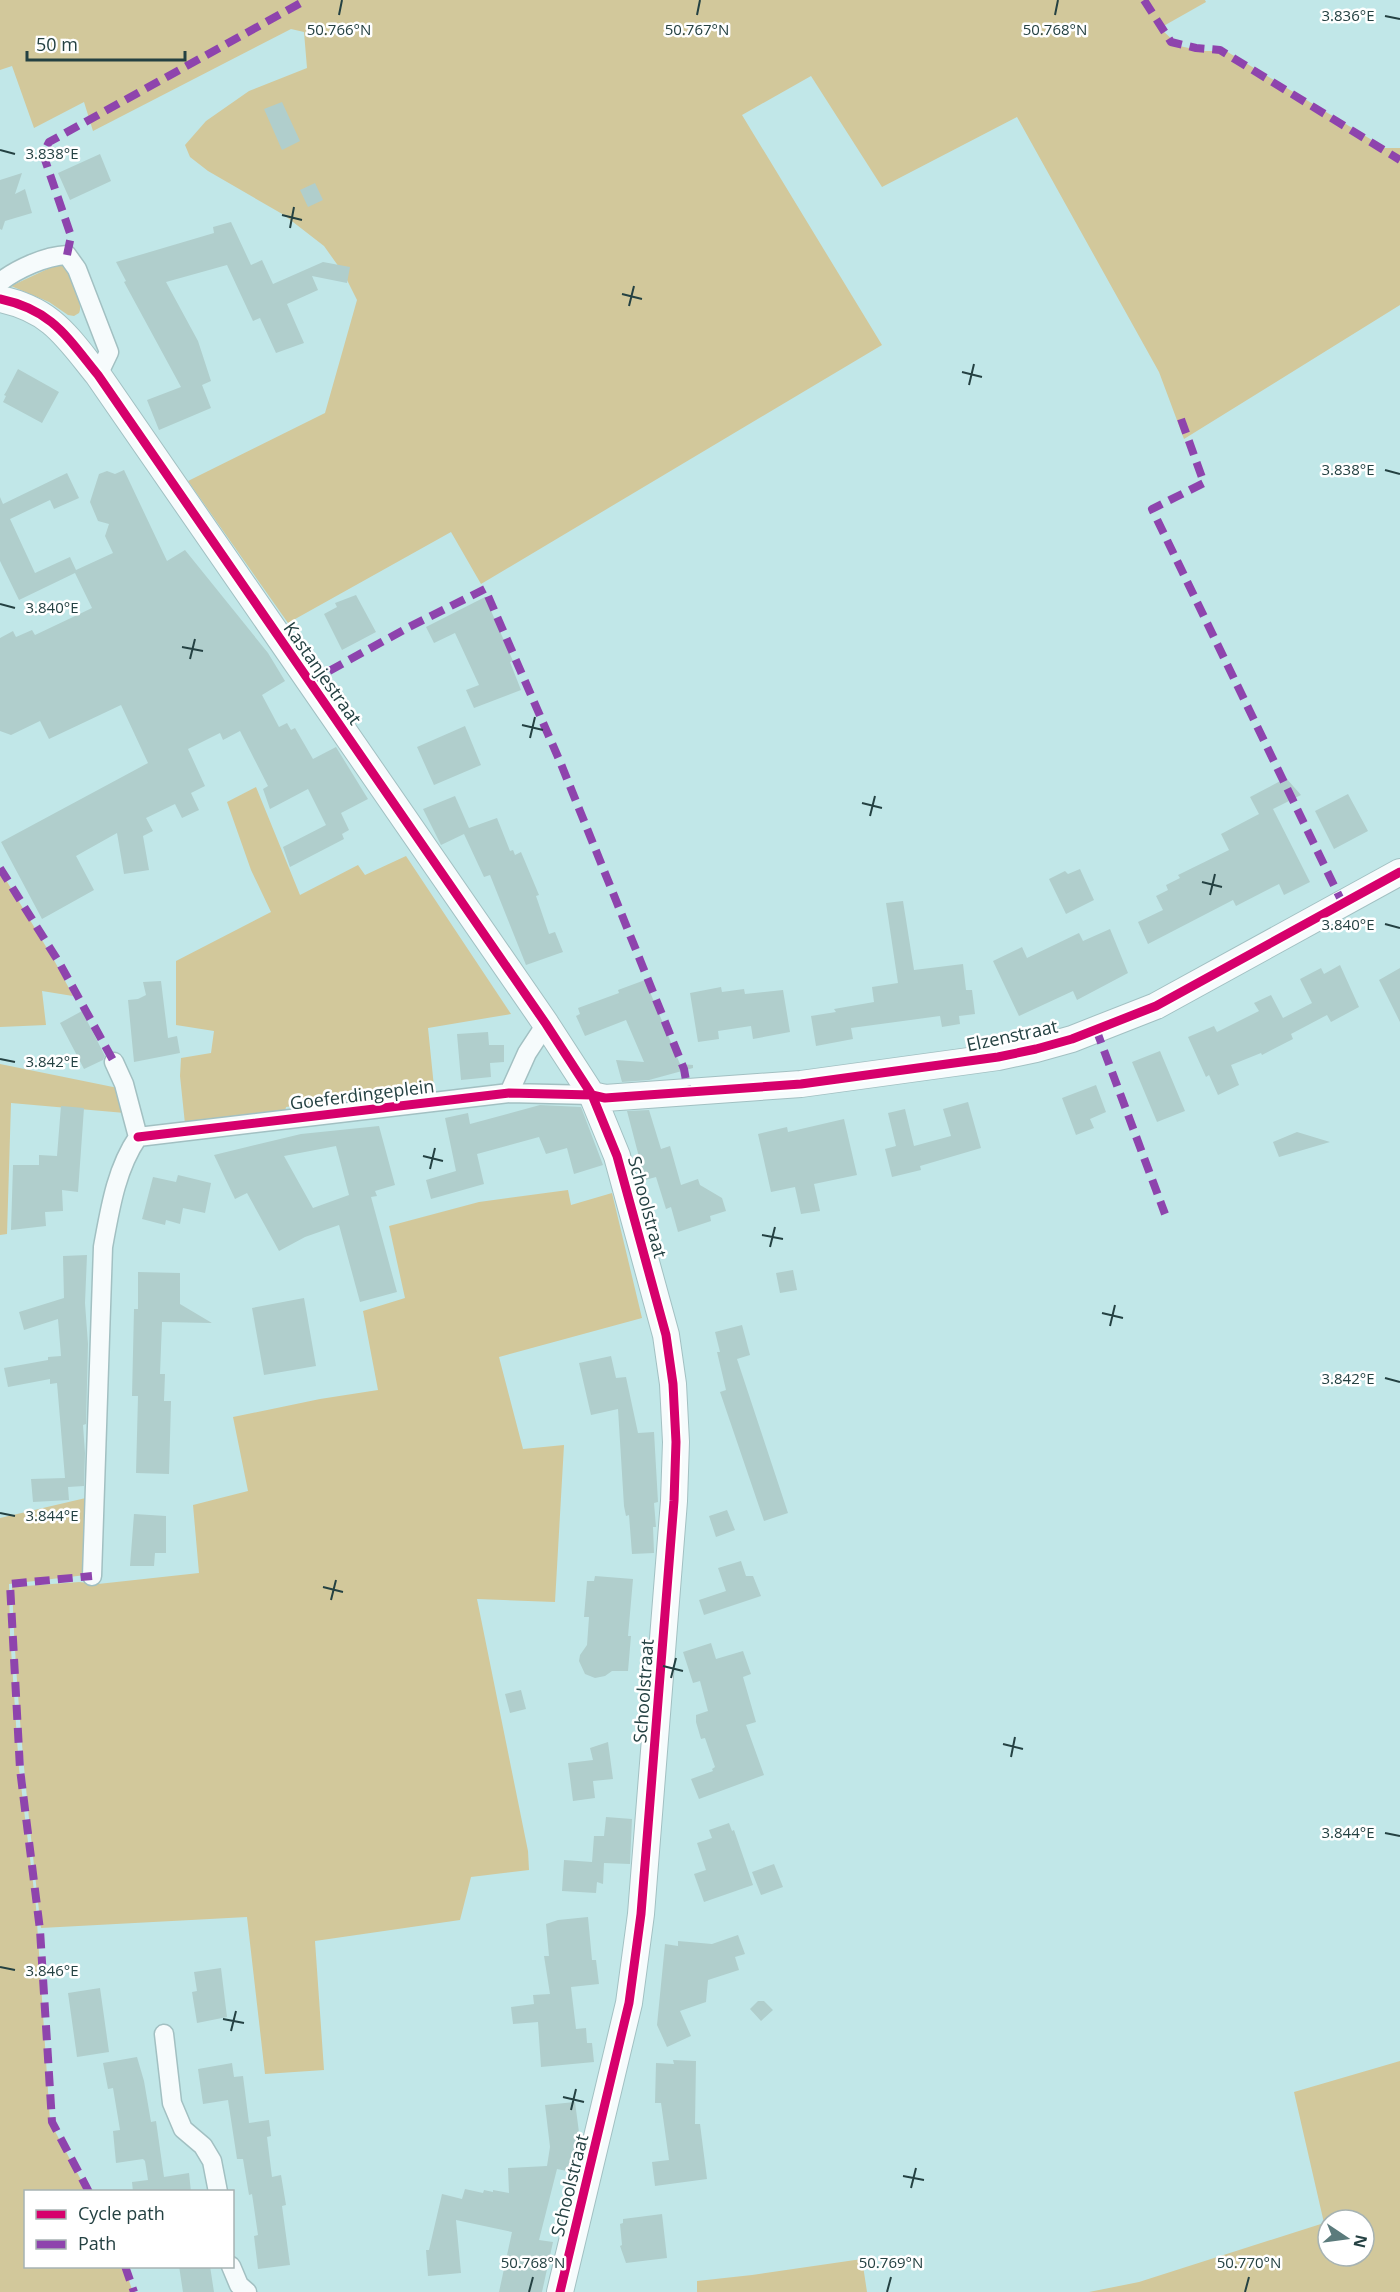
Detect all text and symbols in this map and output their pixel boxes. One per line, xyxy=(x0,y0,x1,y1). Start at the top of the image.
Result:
text: 3.836°E xyxy=(1321,5,1375,25)
text: 50.766°N xyxy=(307,19,371,39)
text: 50.767°N xyxy=(665,19,729,39)
text: 50.768°N xyxy=(1023,19,1087,39)
scale bar xyxy=(27,24,184,62)
text: 50 m xyxy=(36,32,78,56)
text: 3.838°E xyxy=(25,143,79,163)
text: 3.838°E xyxy=(1321,459,1375,479)
text: 3.840°E xyxy=(25,597,79,617)
street label: Kastanjestraat xyxy=(279,617,367,729)
text: 3.840°E xyxy=(1321,914,1375,934)
street label: Elzenstraat xyxy=(964,1014,1060,1056)
text: 3.842°E xyxy=(25,1051,79,1071)
street label: Goeferdingeplein xyxy=(288,1073,436,1115)
street label: Schoolstraat xyxy=(623,1153,673,1261)
text: 3.842°E xyxy=(1321,1368,1375,1388)
text: 3.844°E xyxy=(25,1505,79,1525)
street label: Schoolstraat xyxy=(627,1638,659,1744)
text: 3.844°E xyxy=(1321,1822,1375,1842)
text: 3.846°E xyxy=(25,1960,79,1980)
street label: Schoolstraat xyxy=(545,2131,593,2239)
legend xyxy=(24,2190,234,2268)
text: Cycle path xyxy=(78,2201,165,2225)
north arrow xyxy=(1316,2208,1376,2268)
text: Path xyxy=(78,2231,116,2255)
text: N xyxy=(1348,2233,1373,2250)
text: 50.768°N xyxy=(501,2252,565,2272)
text: 50.769°N xyxy=(859,2252,923,2272)
text: 50.770°N xyxy=(1217,2252,1281,2272)

